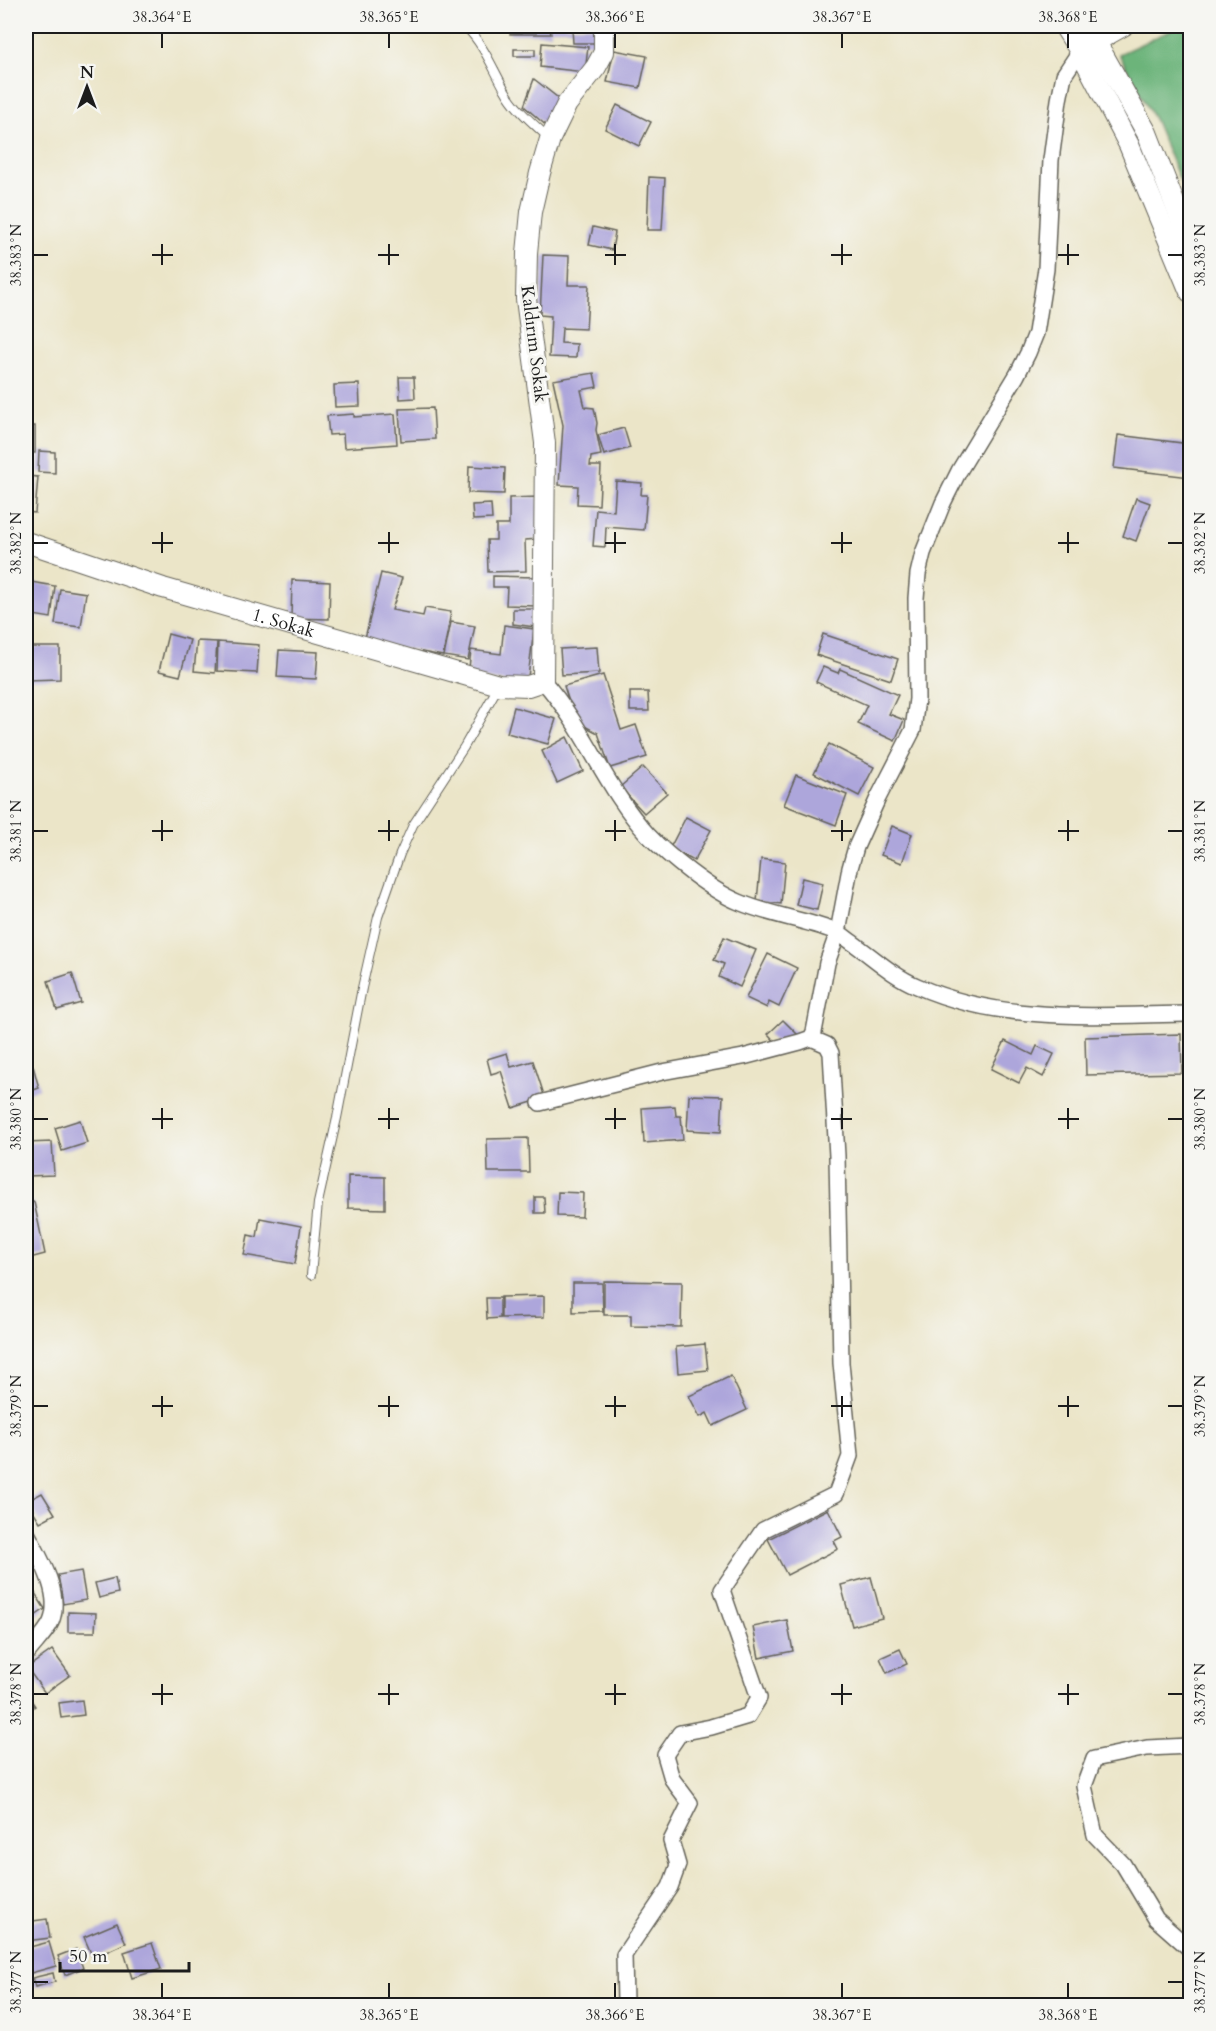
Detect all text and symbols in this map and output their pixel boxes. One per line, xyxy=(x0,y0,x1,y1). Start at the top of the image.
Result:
text: 38.364°E xyxy=(132,7,192,27)
text: 38.365°E xyxy=(359,7,419,27)
text: 38.366°E xyxy=(585,7,645,27)
text: 38.367°E xyxy=(812,7,872,27)
text: 38.368°E xyxy=(1038,7,1098,27)
north arrow xyxy=(57,57,117,117)
text: N xyxy=(80,62,94,84)
text: 38.383°N xyxy=(6,223,26,286)
text: 38.383°N xyxy=(1190,223,1210,286)
street label: Kaldırım Sokak xyxy=(514,284,554,404)
text: 38.382°N xyxy=(6,511,26,574)
text: 38.382°N xyxy=(1190,511,1210,574)
street label: 1. Sokak xyxy=(249,602,318,644)
text: 38.381°N xyxy=(6,799,26,862)
text: 38.381°N xyxy=(1190,799,1210,862)
text: 38.380°N xyxy=(6,1087,26,1150)
text: 38.380°N xyxy=(1190,1087,1210,1150)
text: 38.379°N xyxy=(6,1374,26,1437)
text: 38.379°N xyxy=(1190,1374,1210,1437)
text: 38.378°N xyxy=(6,1662,26,1725)
text: 38.378°N xyxy=(1190,1662,1210,1725)
scale bar xyxy=(60,1935,189,1973)
text: 50 m xyxy=(69,1944,108,1969)
text: 38.377°N xyxy=(6,1950,26,2013)
text: 38.377°N xyxy=(1190,1950,1210,2013)
text: 38.364°E xyxy=(132,2005,192,2025)
text: 38.365°E xyxy=(359,2005,419,2025)
text: 38.366°E xyxy=(585,2005,645,2025)
text: 38.367°E xyxy=(812,2005,872,2025)
text: 38.368°E xyxy=(1038,2005,1098,2025)

